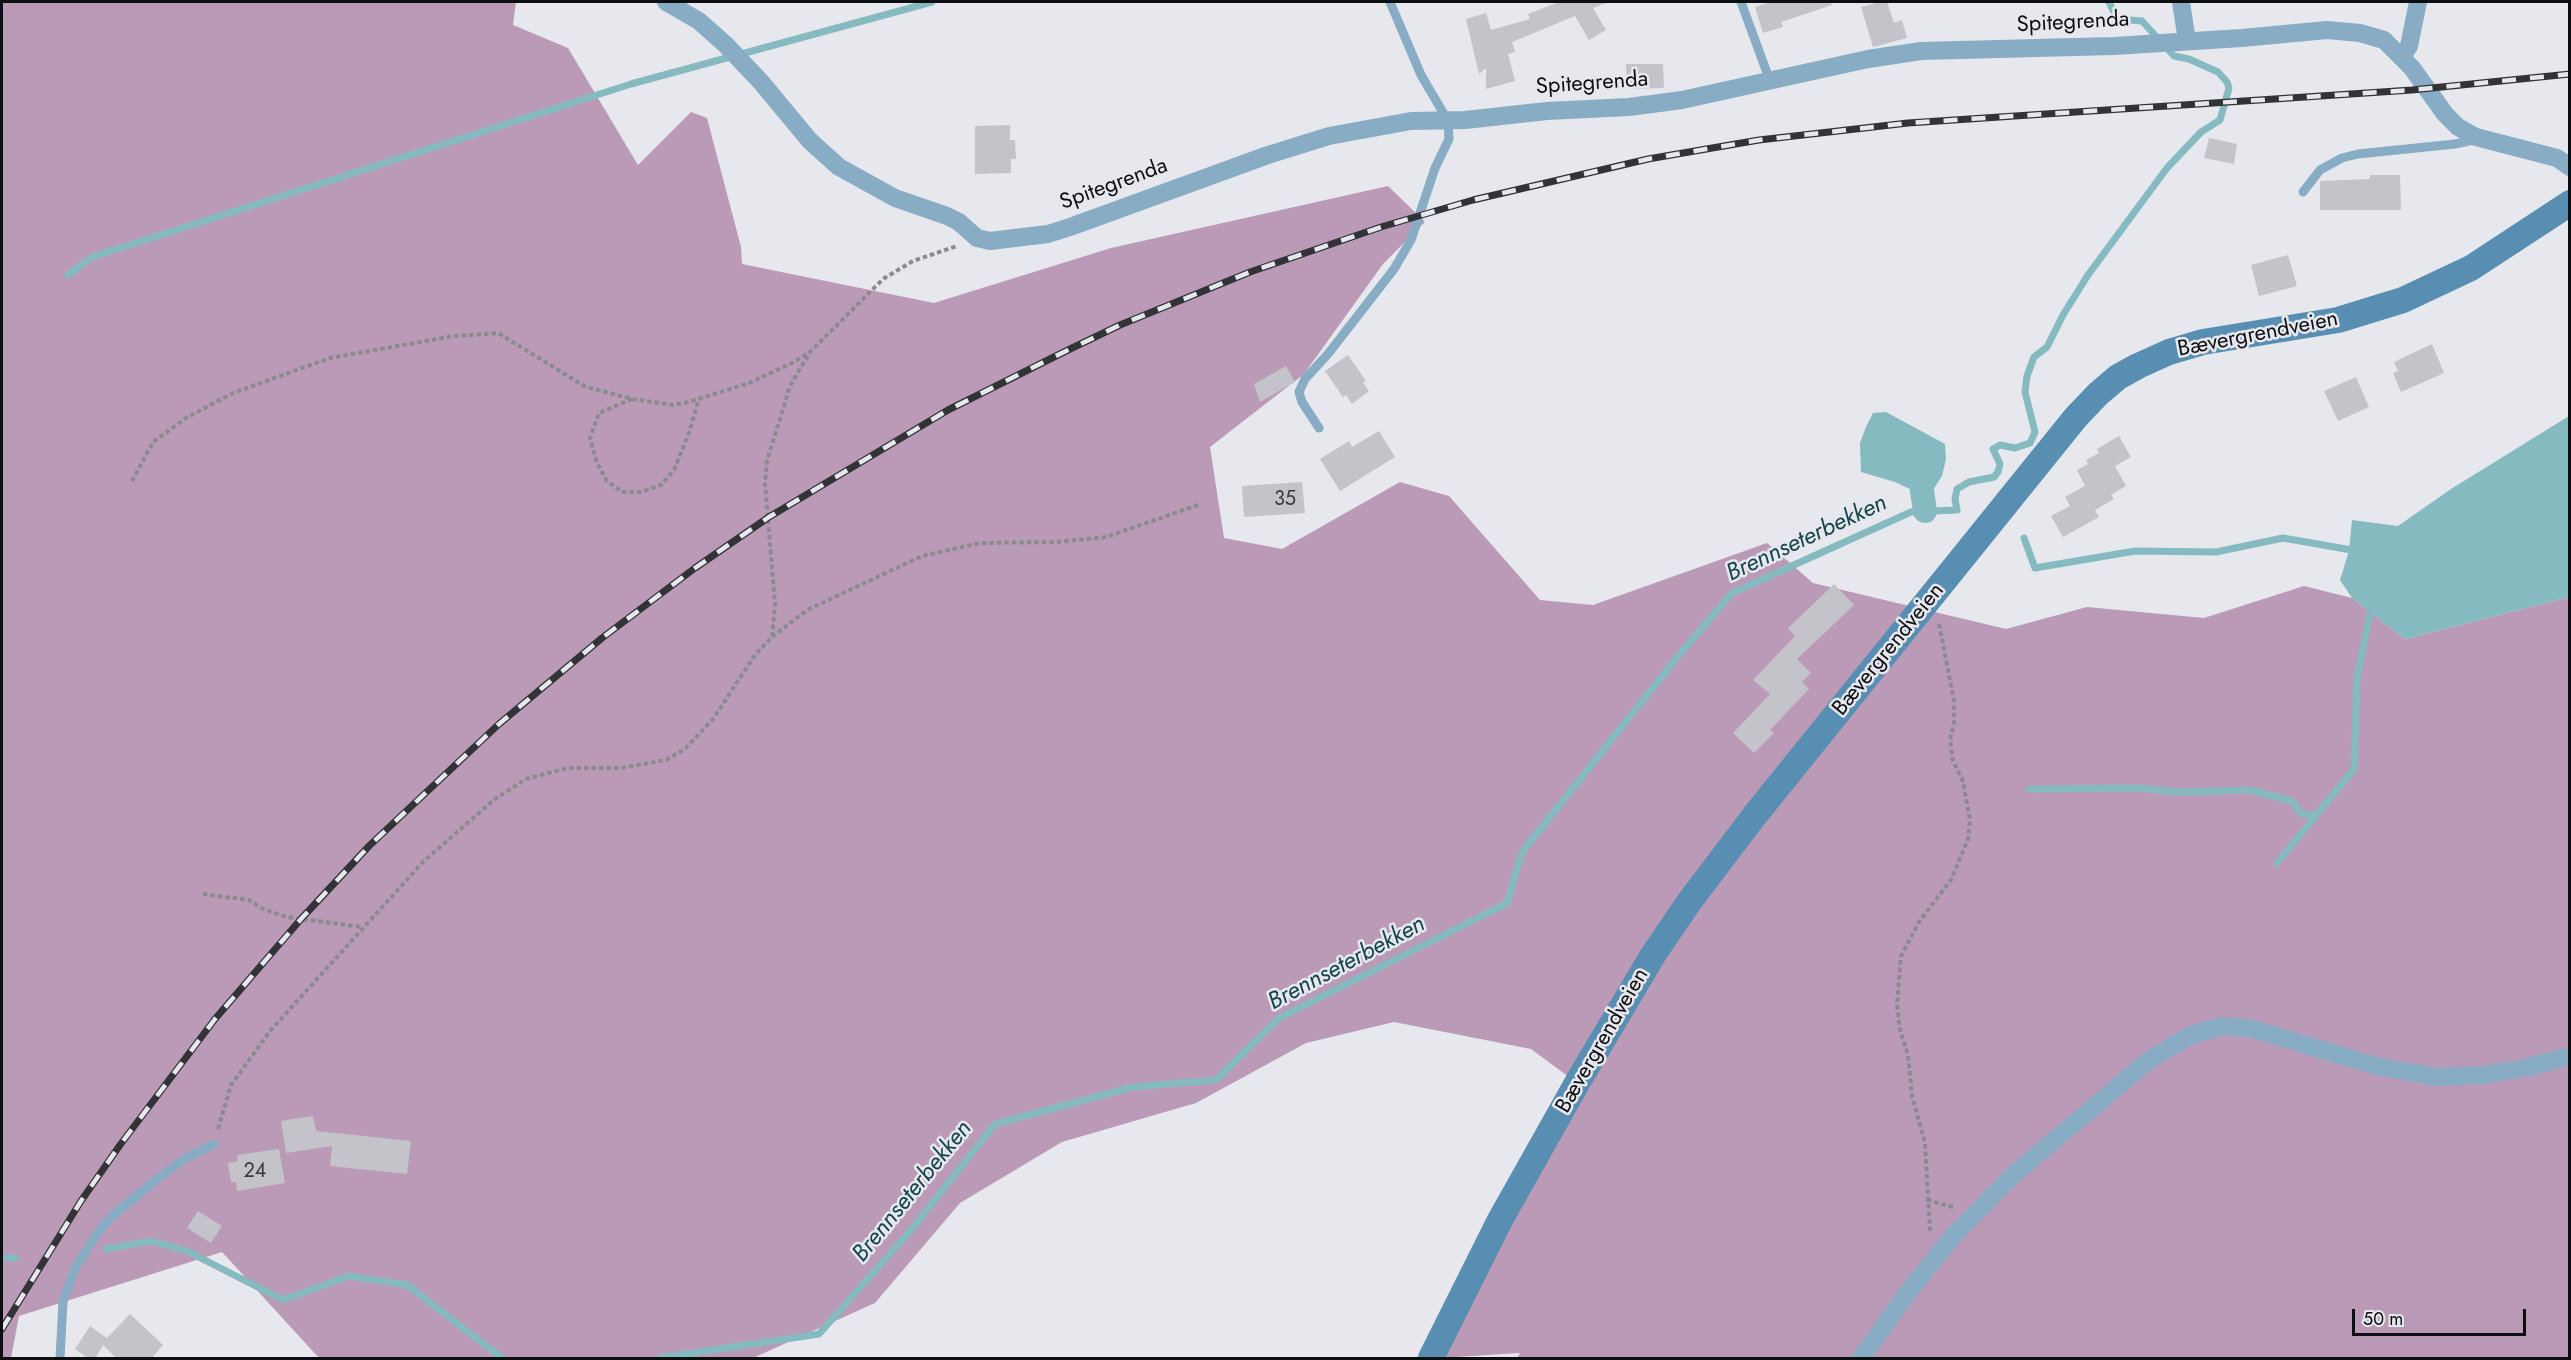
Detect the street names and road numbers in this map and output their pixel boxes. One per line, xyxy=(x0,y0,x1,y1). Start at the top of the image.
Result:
street label: Spitegrenda xyxy=(2016,7,2130,39)
street label: Spitegrenda xyxy=(1535,67,1649,101)
street label: Spitegrenda xyxy=(1057,153,1171,217)
street label: Bævergrendveien xyxy=(2176,307,2340,363)
street label: Bævergrendveien xyxy=(1828,578,1950,722)
street label: Bævergrendveien xyxy=(1551,964,1655,1118)

